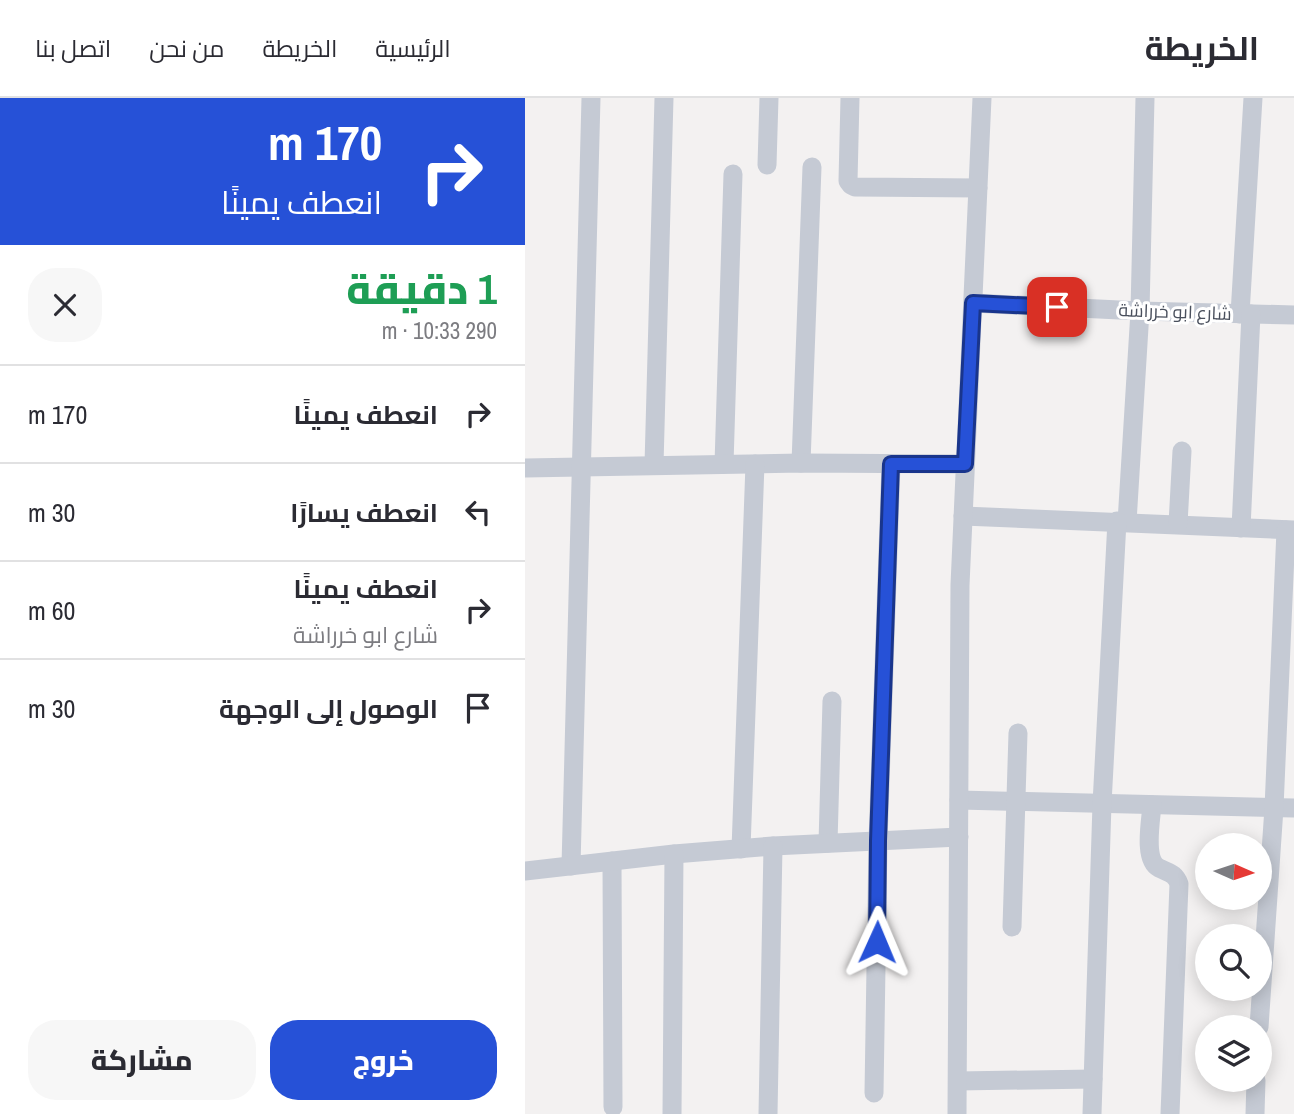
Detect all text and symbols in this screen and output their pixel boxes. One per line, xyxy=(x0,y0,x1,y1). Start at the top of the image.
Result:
text: الخريطة xyxy=(1145,26,1259,70)
text: اتصل بنا xyxy=(35,32,111,64)
text: من نحن xyxy=(149,32,224,64)
text: الخريطة xyxy=(262,32,337,64)
text: الرئيسية xyxy=(375,32,451,64)
text: 170 m xyxy=(268,109,382,175)
icon: right xyxy=(406,126,497,217)
text: انعطف يمينًا xyxy=(221,181,382,224)
text: 1 دقيقة xyxy=(346,261,497,317)
button: close xyxy=(28,268,102,342)
pin xyxy=(1027,277,1087,337)
icon: arrive xyxy=(1038,288,1076,326)
street label: شارع ابو خرراشة xyxy=(1118,297,1232,326)
text: 290 m · 10:33 xyxy=(382,315,497,346)
icon: right xyxy=(459,395,497,433)
text: 170 m xyxy=(28,397,87,432)
text: انعطف يمينًا xyxy=(293,397,438,432)
icon: left xyxy=(459,493,497,531)
text: 30 m xyxy=(28,495,75,530)
text: انعطف يسارًا xyxy=(290,495,438,530)
text: انعطف يمينًا xyxy=(293,571,438,606)
icon: right xyxy=(459,591,497,629)
text: 60 m xyxy=(28,593,75,628)
text: شارع ابو خرراشة xyxy=(293,619,438,650)
icon: arrive xyxy=(459,689,497,727)
text: 30 m xyxy=(28,691,75,726)
text: الوصول إلى الوجهة xyxy=(219,691,438,726)
north arrow xyxy=(1195,833,1272,910)
map controls xyxy=(1195,833,1272,1092)
position arrow xyxy=(840,905,914,979)
button: search xyxy=(1195,924,1272,1001)
button: layers xyxy=(1195,1015,1272,1092)
button: مشاركة xyxy=(28,1020,256,1100)
button: خروج xyxy=(270,1020,497,1100)

